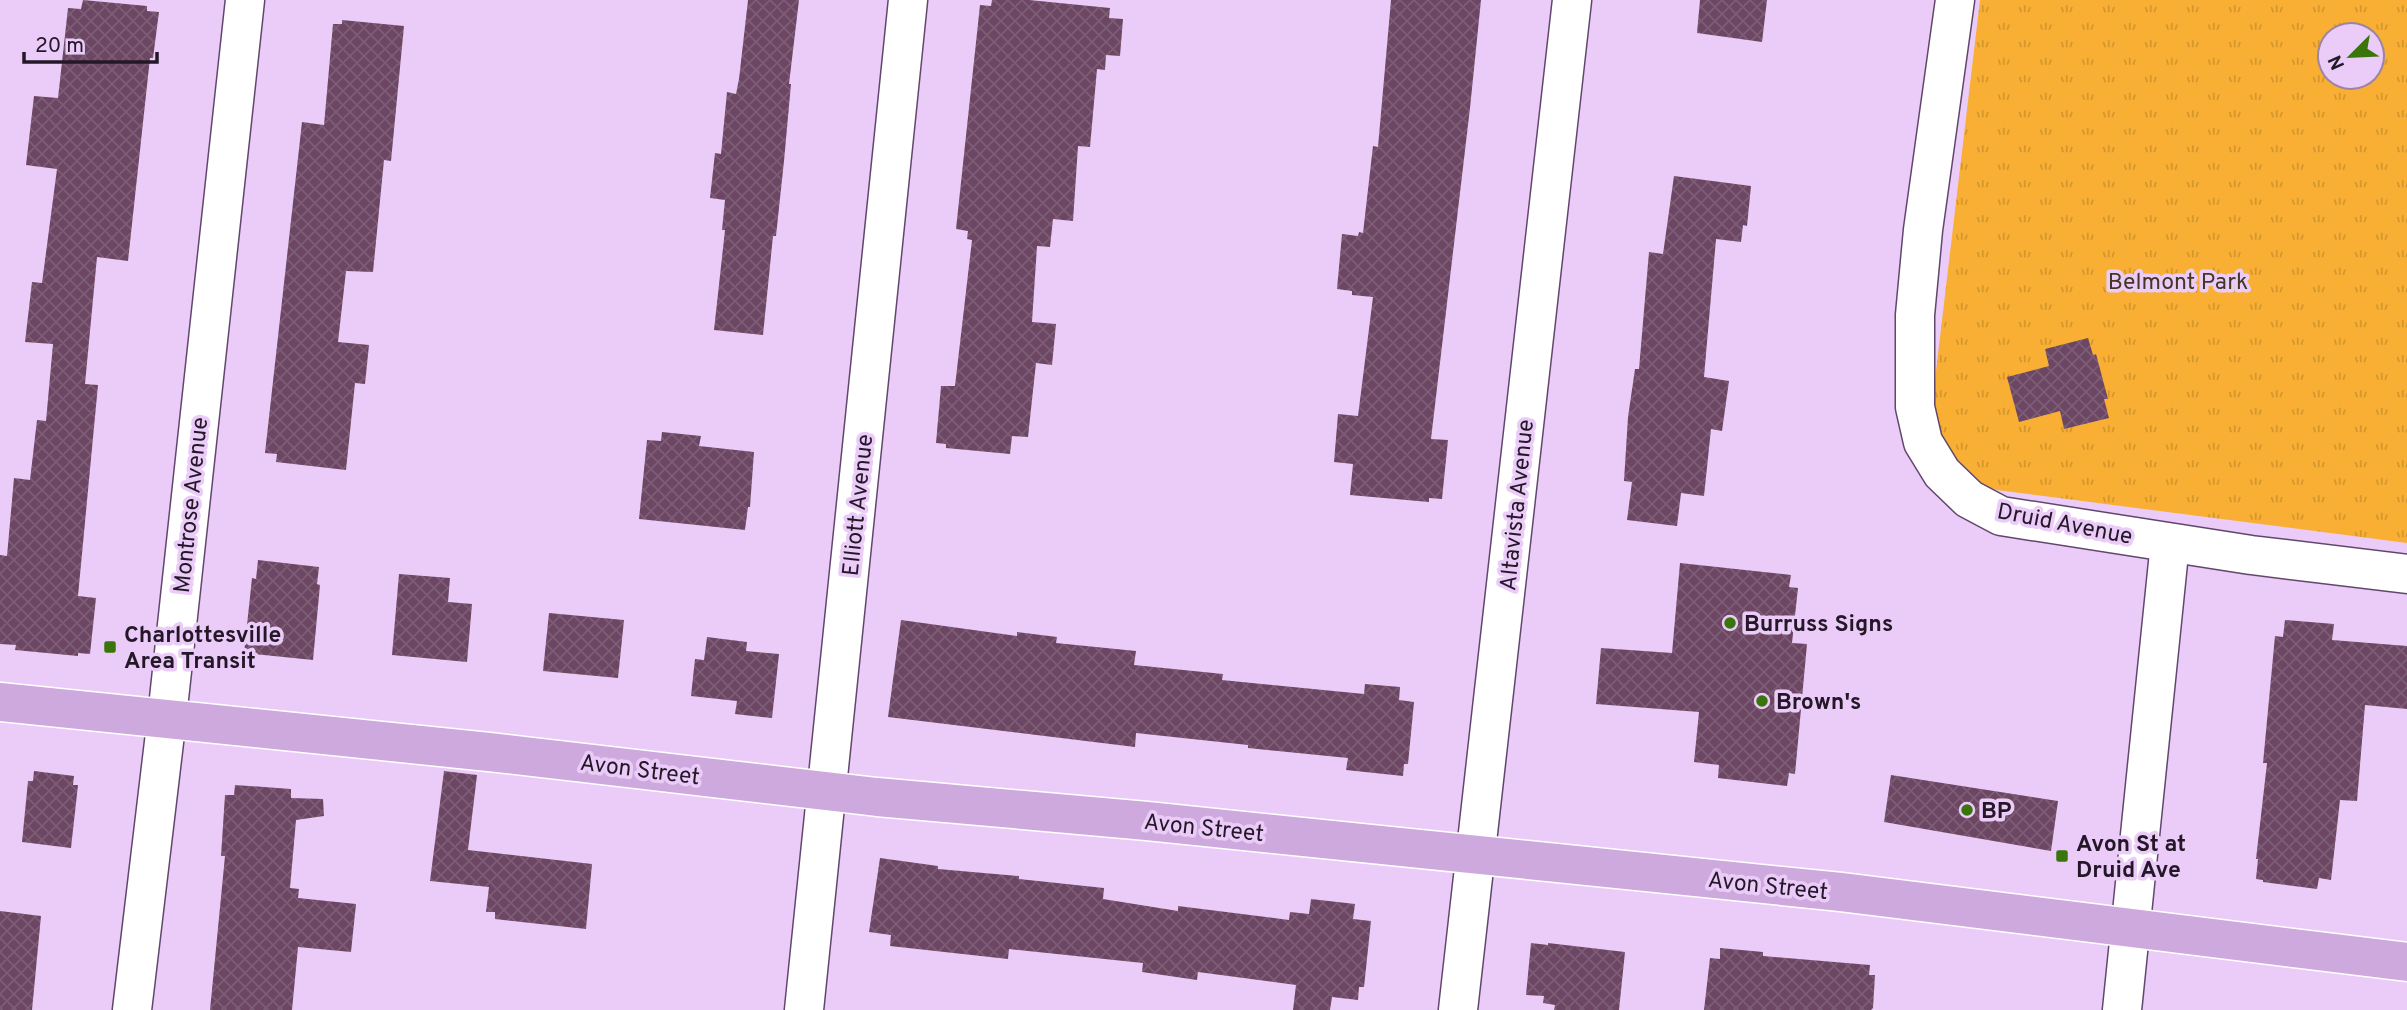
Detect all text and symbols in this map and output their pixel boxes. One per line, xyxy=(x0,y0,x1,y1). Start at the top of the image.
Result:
scale bar xyxy=(24,21,158,65)
north arrow xyxy=(2316,21,2386,91)
text: 20 m xyxy=(35,33,84,60)
text: N xyxy=(2324,51,2351,73)
park label: Belmont Park xyxy=(2108,269,2248,298)
street label: Montrose Avenue xyxy=(169,416,216,595)
street label: Altavista Avenue xyxy=(1495,418,1542,592)
street label: Elliott Avenue xyxy=(838,433,881,578)
street label: Druid Avenue xyxy=(1994,498,2135,553)
place label: Burruss Signs xyxy=(1744,611,1893,640)
marker: Burruss Signs xyxy=(1722,615,1738,631)
place label: Charlottesville Area Transit xyxy=(124,622,281,677)
marker: Charlottesville Area Transit xyxy=(102,639,118,655)
place label: Brown's xyxy=(1776,689,1861,718)
marker: Brown's xyxy=(1754,693,1770,709)
street label: Avon Street xyxy=(578,750,701,793)
place label: BP xyxy=(1981,798,2012,827)
marker: BP xyxy=(1959,802,1975,818)
street label: Avon Street xyxy=(1142,809,1265,850)
place label: Avon St at Druid Ave xyxy=(2076,831,2186,886)
marker: Avon St at Druid Ave xyxy=(2054,848,2070,864)
street label: Avon Street xyxy=(1706,867,1829,908)

